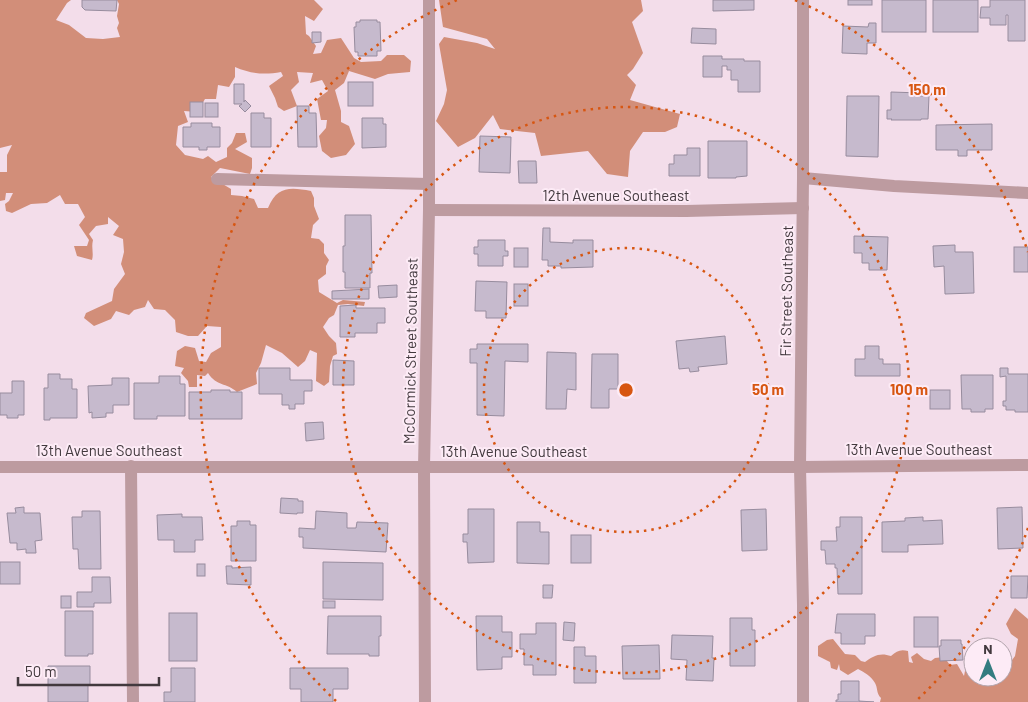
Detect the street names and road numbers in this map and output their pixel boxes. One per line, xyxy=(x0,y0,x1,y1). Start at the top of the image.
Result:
street label: 12th Avenue Southeast xyxy=(542,186,690,204)
street label: Fir Street Southeast xyxy=(776,225,796,357)
street label: McCormick Street Southeast xyxy=(399,258,421,444)
street label: 13th Avenue Southeast xyxy=(846,440,992,458)
street label: 13th Avenue Southeast xyxy=(36,441,182,459)
street label: 13th Avenue Southeast xyxy=(441,442,587,460)

